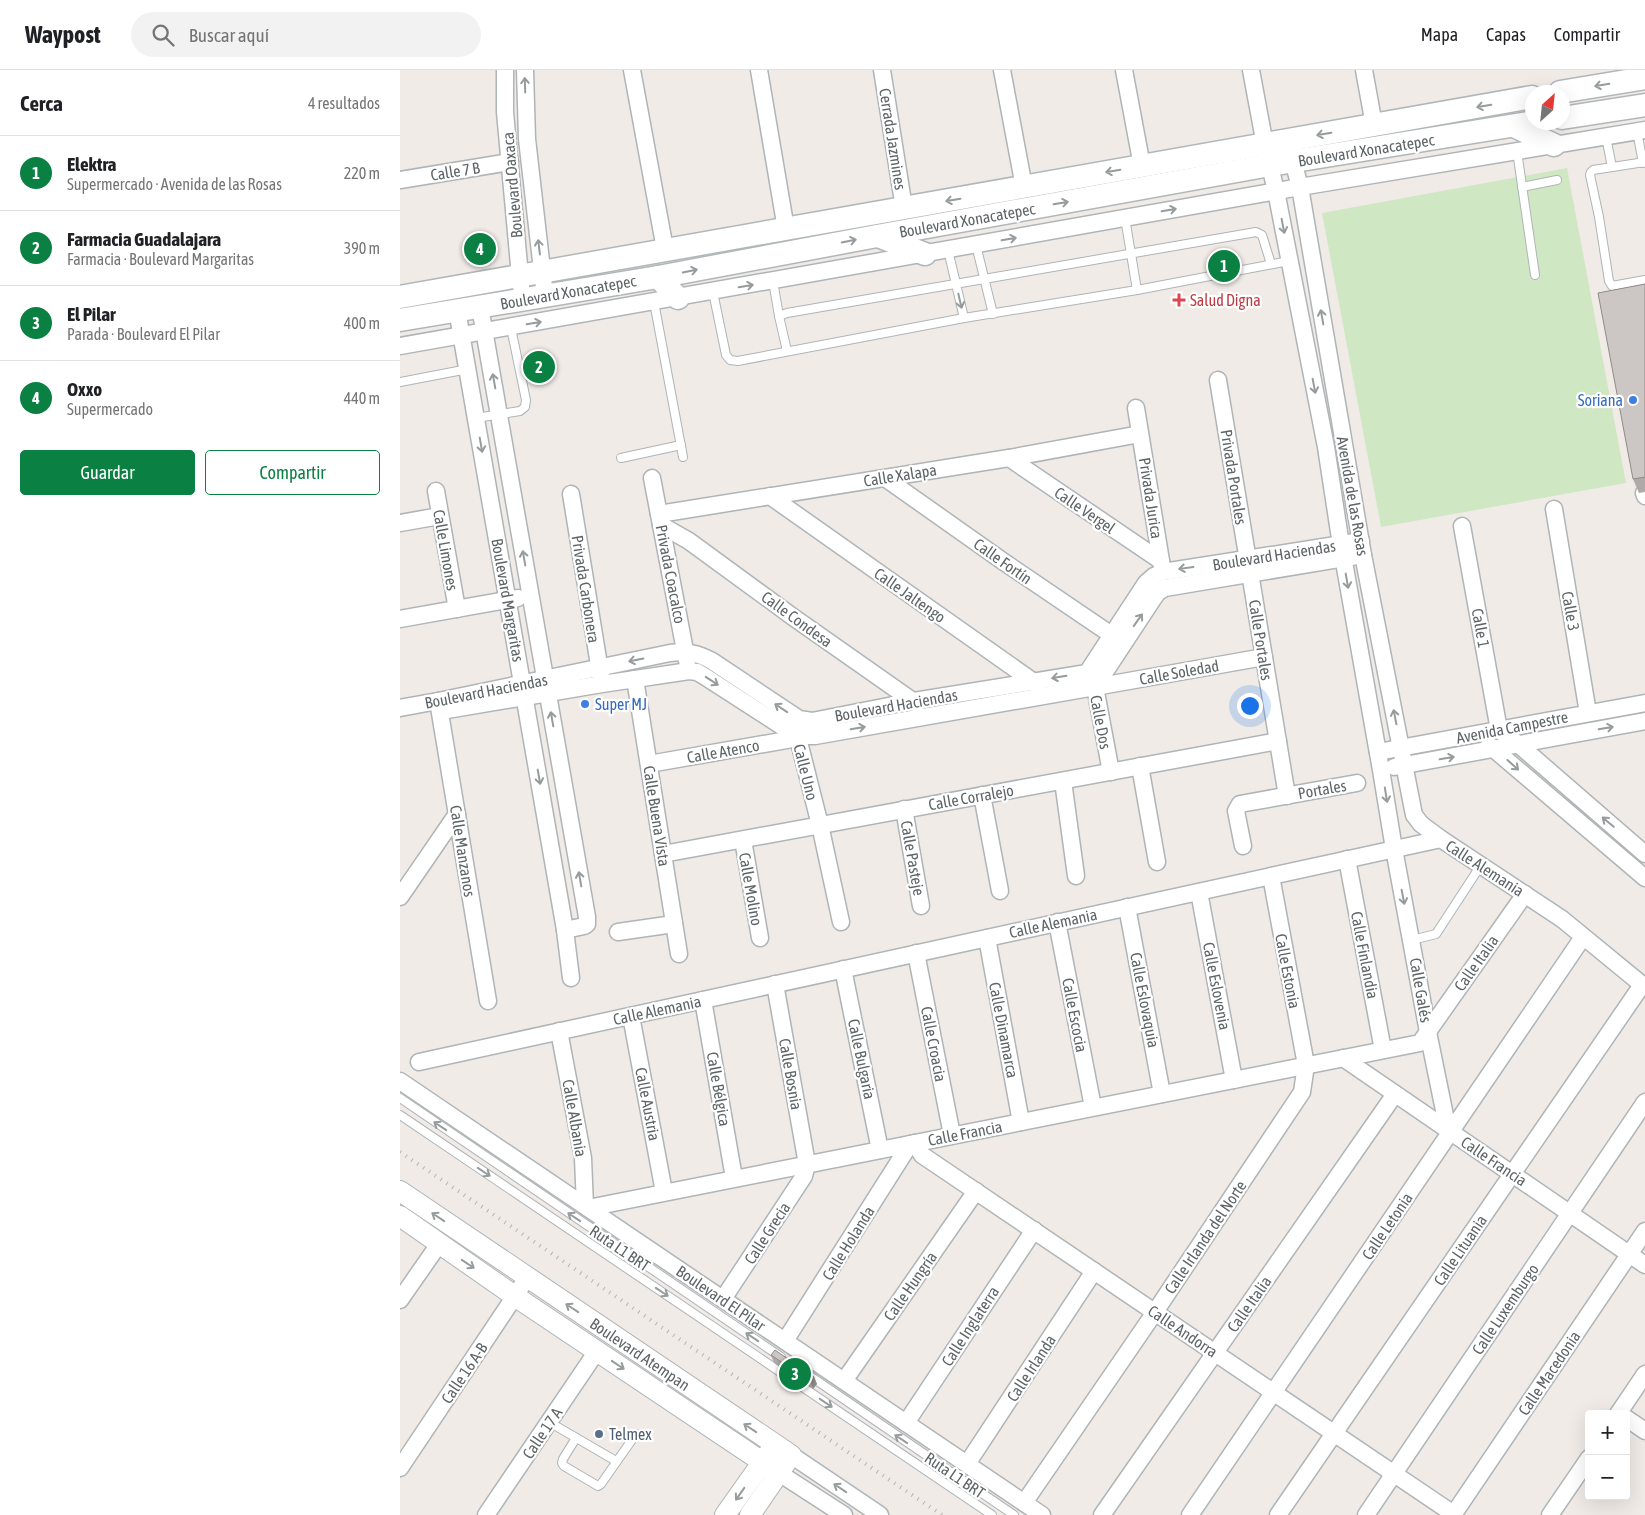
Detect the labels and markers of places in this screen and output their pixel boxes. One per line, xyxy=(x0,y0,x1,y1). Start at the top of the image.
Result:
pin: 4 xyxy=(464,230,496,268)
pin: 1 xyxy=(1208,247,1240,285)
place label: Salud Digna xyxy=(1190,291,1261,310)
marker: Salud Digna xyxy=(1172,293,1186,307)
pin: 2 xyxy=(523,348,555,386)
place label: Soriana xyxy=(1578,391,1623,409)
marker: Soriana xyxy=(1627,394,1639,406)
place label: Super MJ xyxy=(595,695,647,714)
marker: Super MJ xyxy=(579,698,591,710)
pin: 3 xyxy=(779,1355,811,1393)
place label: Telmex xyxy=(609,1425,652,1443)
marker: Telmex xyxy=(593,1428,605,1440)

